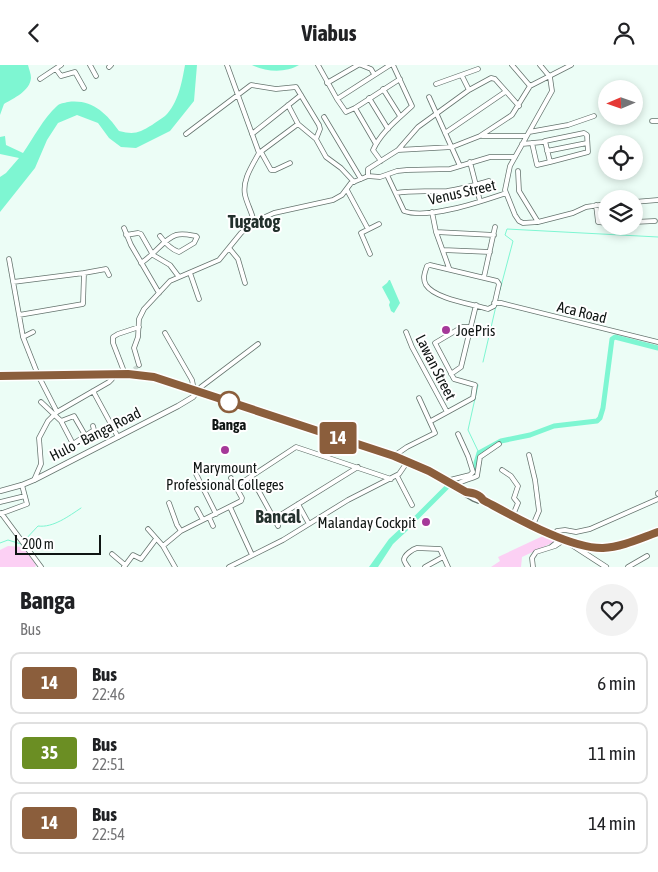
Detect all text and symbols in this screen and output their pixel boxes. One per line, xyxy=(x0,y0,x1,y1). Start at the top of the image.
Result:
icon: back xyxy=(20,19,48,47)
icon: person xyxy=(610,19,638,47)
text: Viabus xyxy=(302,20,356,46)
north arrow xyxy=(598,80,642,125)
map controls xyxy=(598,80,643,235)
button: locate xyxy=(598,135,643,180)
street label: Venus Street xyxy=(427,176,497,208)
button: layers xyxy=(598,190,643,235)
district label: Tugatog xyxy=(228,211,281,232)
street label: Aca Road xyxy=(555,298,609,326)
place label: JoePris xyxy=(456,322,495,339)
marker: JoePris xyxy=(440,324,452,336)
street label: Lawan Street xyxy=(412,332,460,402)
marker: Banga xyxy=(218,391,240,413)
street label: Hulo - Banga Road xyxy=(47,404,143,464)
place label: Banga xyxy=(212,416,246,433)
line badge: 14 xyxy=(316,422,360,454)
text: 14 xyxy=(330,427,346,448)
marker: Marymount Professional Colleges xyxy=(219,444,231,456)
place label: Marymount Professional Colleges xyxy=(166,459,284,493)
district label: Bancal xyxy=(255,506,301,527)
place label: Malanday Cockpit xyxy=(318,514,416,531)
marker: Malanday Cockpit xyxy=(420,516,432,528)
scale bar xyxy=(15,532,101,555)
text: 200 m xyxy=(22,536,54,552)
button: heart xyxy=(586,584,638,636)
text: Banga xyxy=(20,587,75,614)
text: Bus xyxy=(20,620,41,638)
text: Bus xyxy=(92,663,117,685)
text: 14 xyxy=(41,672,58,693)
text: 6 min xyxy=(597,672,636,694)
text: 22:46 xyxy=(92,685,125,703)
text: Bus xyxy=(92,733,117,755)
text: 35 xyxy=(41,742,58,763)
text: 11 min xyxy=(588,742,636,764)
text: 22:51 xyxy=(92,755,125,773)
text: Bus xyxy=(92,803,117,825)
text: 14 xyxy=(41,812,58,833)
text: 14 min xyxy=(588,812,636,834)
text: 22:54 xyxy=(92,825,125,843)

